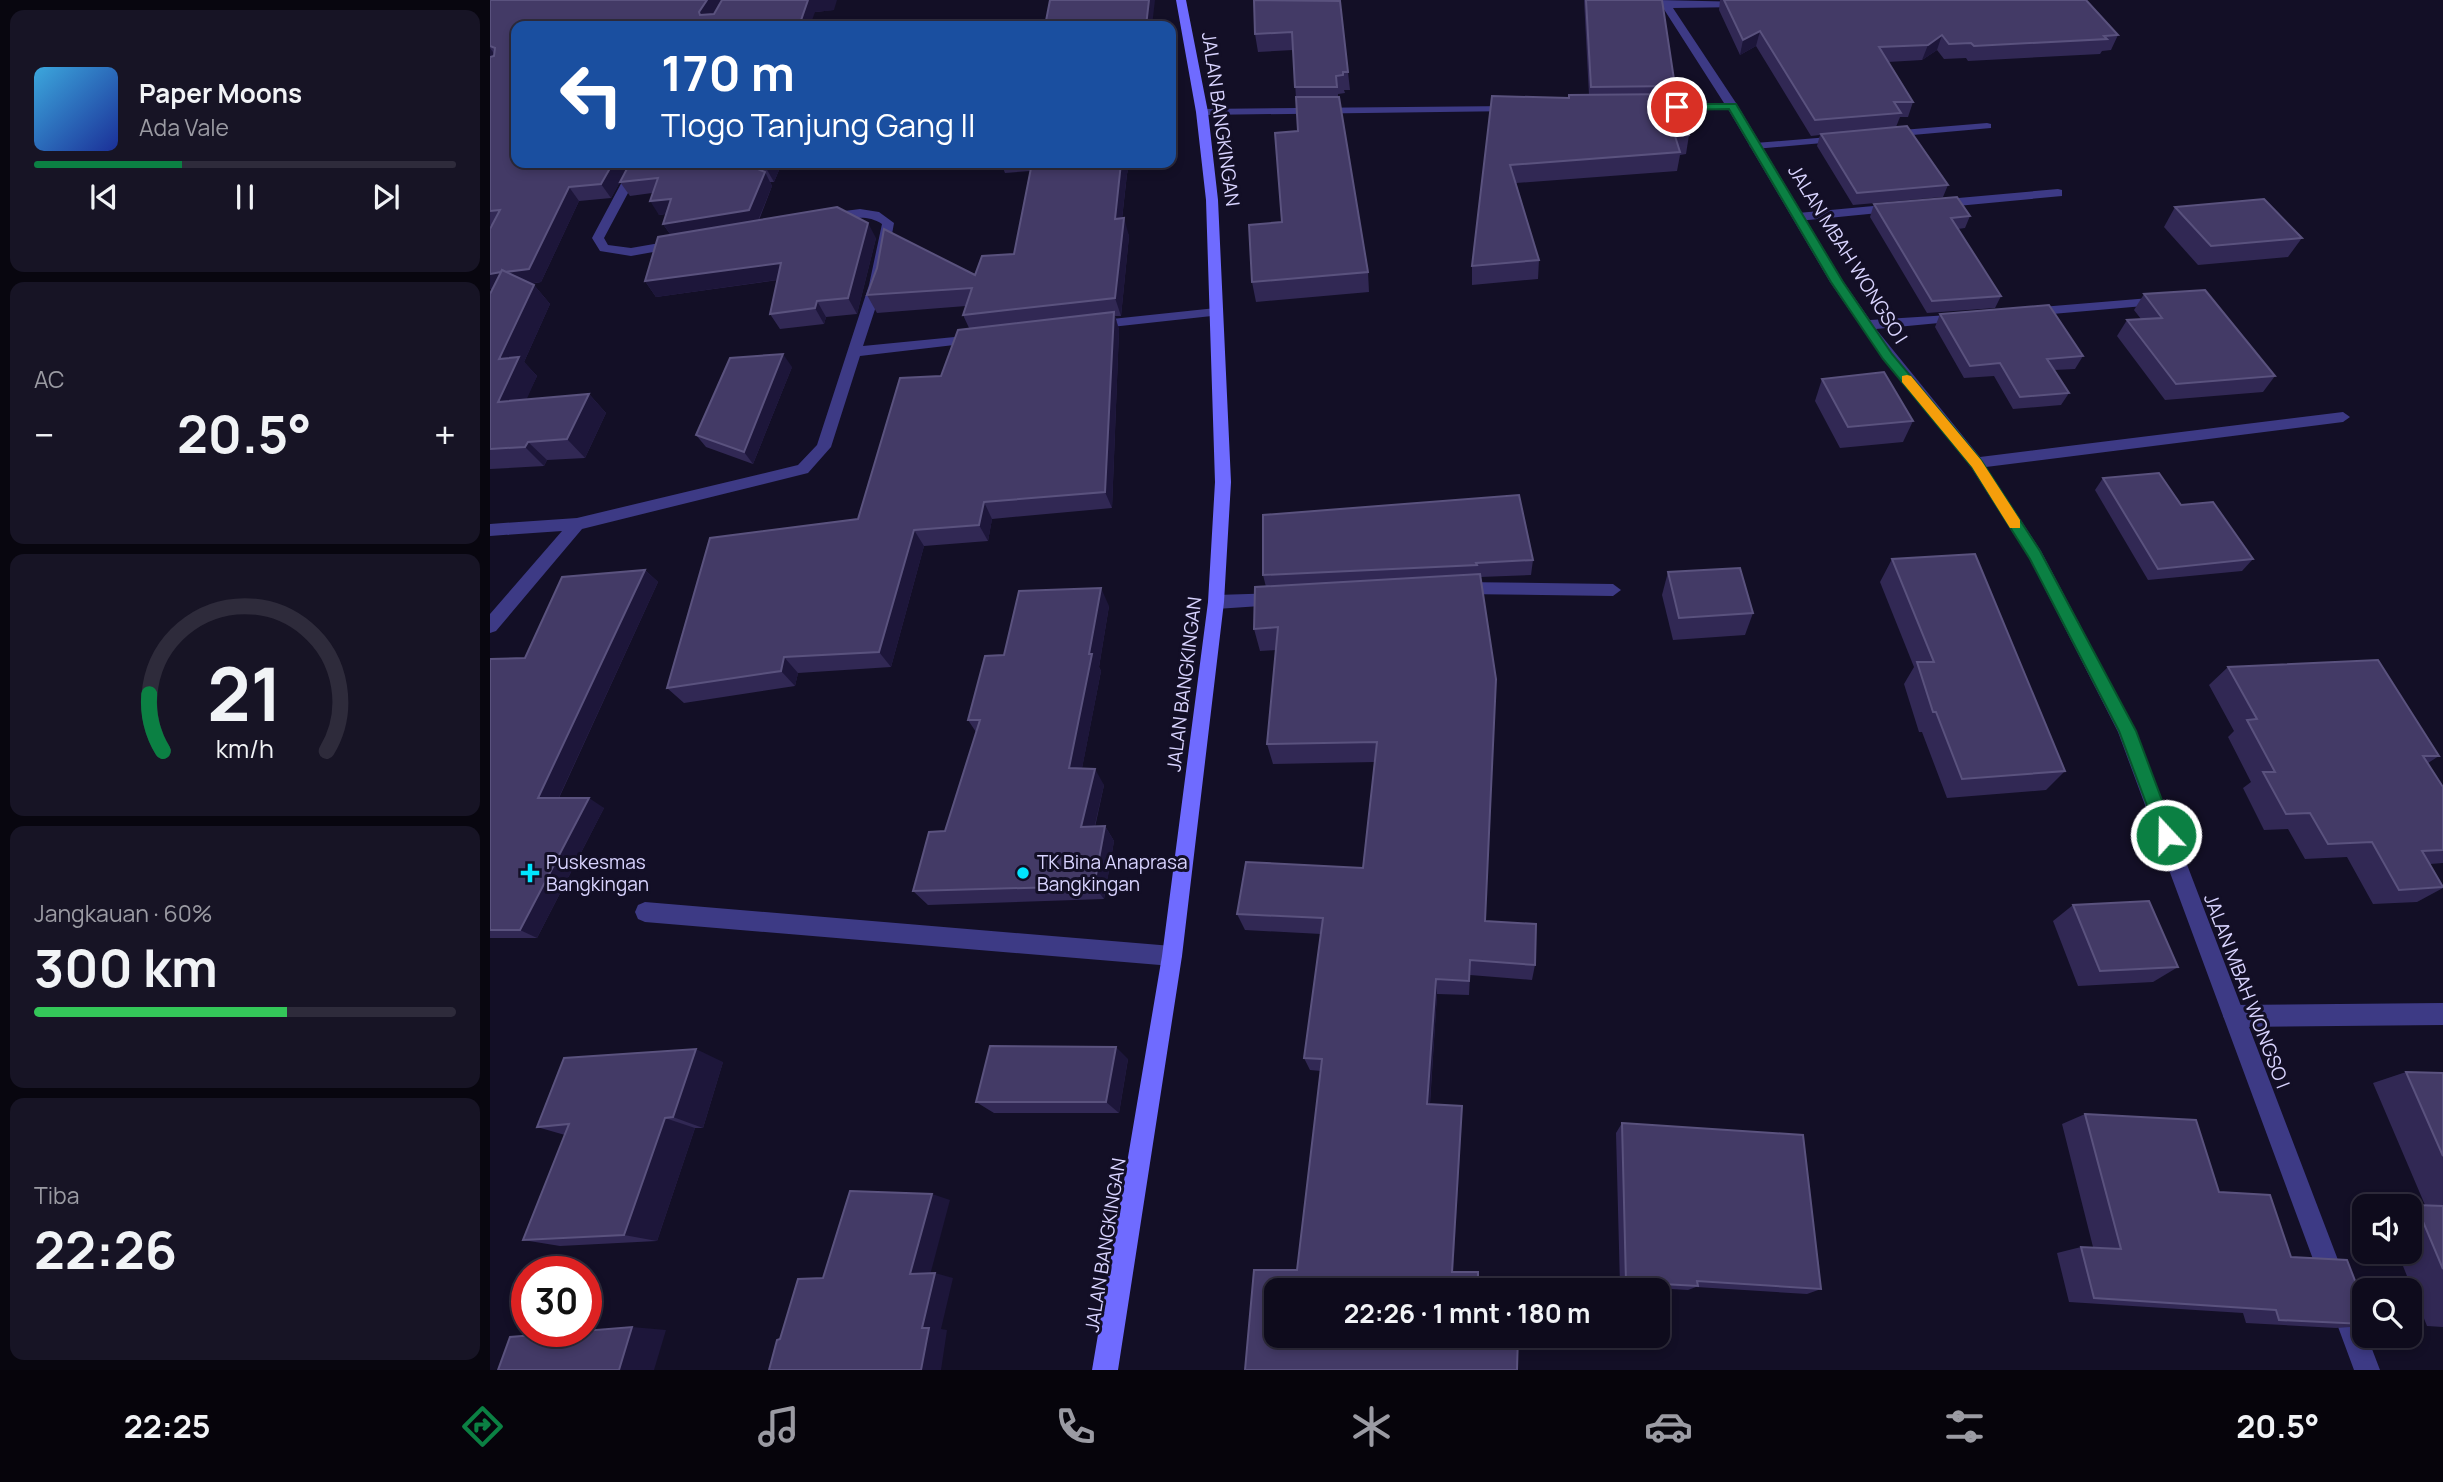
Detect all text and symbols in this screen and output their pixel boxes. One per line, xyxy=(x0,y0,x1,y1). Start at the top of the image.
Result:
street label: JALAN BANGKINGAN xyxy=(1196,30,1246,208)
text: 170 m xyxy=(661,39,795,106)
icon: left xyxy=(546,49,637,140)
text: Paper Moons xyxy=(139,75,302,111)
pin xyxy=(1647,77,1707,137)
icon: arrive xyxy=(1658,88,1696,126)
text: Tlogo Tanjung Gang II xyxy=(661,103,975,147)
text: Ada Vale xyxy=(139,111,229,143)
street label: JALAN MBAH WONGSO I xyxy=(1782,159,1914,349)
icon: previous xyxy=(85,178,123,216)
icon: pause xyxy=(226,178,264,216)
icon: next xyxy=(367,178,405,216)
text: AC xyxy=(34,363,65,395)
text: 20.5° xyxy=(177,398,312,469)
text: − xyxy=(34,408,55,460)
text: + xyxy=(434,408,456,460)
street label: JALAN BANGKINGAN xyxy=(1160,595,1208,773)
text: 21 xyxy=(207,643,283,743)
text: km/h xyxy=(216,731,274,766)
position arrow xyxy=(2129,798,2203,872)
place label: Puskesmas Bangkingan xyxy=(546,849,649,897)
place label: TK Bina Anaprasa Bangkingan xyxy=(1037,849,1187,897)
marker: Puskesmas Bangkingan xyxy=(520,863,540,883)
marker: TK Bina Anaprasa Bangkingan xyxy=(1015,865,1031,881)
street label: JALAN MBAH WONGSO I xyxy=(2198,890,2296,1092)
text: Jangkauan · 60% xyxy=(34,897,212,929)
text: 300 km xyxy=(34,932,218,1003)
street label: JALAN BANGKINGAN xyxy=(1078,1156,1132,1334)
text: Tiba xyxy=(34,1179,79,1211)
map controls xyxy=(2352,1194,2422,1348)
button: sound xyxy=(2352,1194,2422,1264)
text: 22:26 xyxy=(34,1214,177,1285)
speed limit sign: 30 xyxy=(511,1256,602,1347)
button: search xyxy=(2352,1278,2422,1348)
text: 22:26 · 1 mnt · 180 m xyxy=(1344,1295,1590,1331)
icon: directions xyxy=(458,1402,507,1451)
icon: music xyxy=(754,1402,803,1451)
icon: phone xyxy=(1051,1402,1100,1451)
icon: climate xyxy=(1347,1402,1396,1451)
icon: car xyxy=(1644,1402,1693,1451)
icon: filters xyxy=(1940,1402,1989,1451)
text: 22:25 xyxy=(124,1404,211,1448)
text: 20.5° xyxy=(2236,1404,2319,1448)

